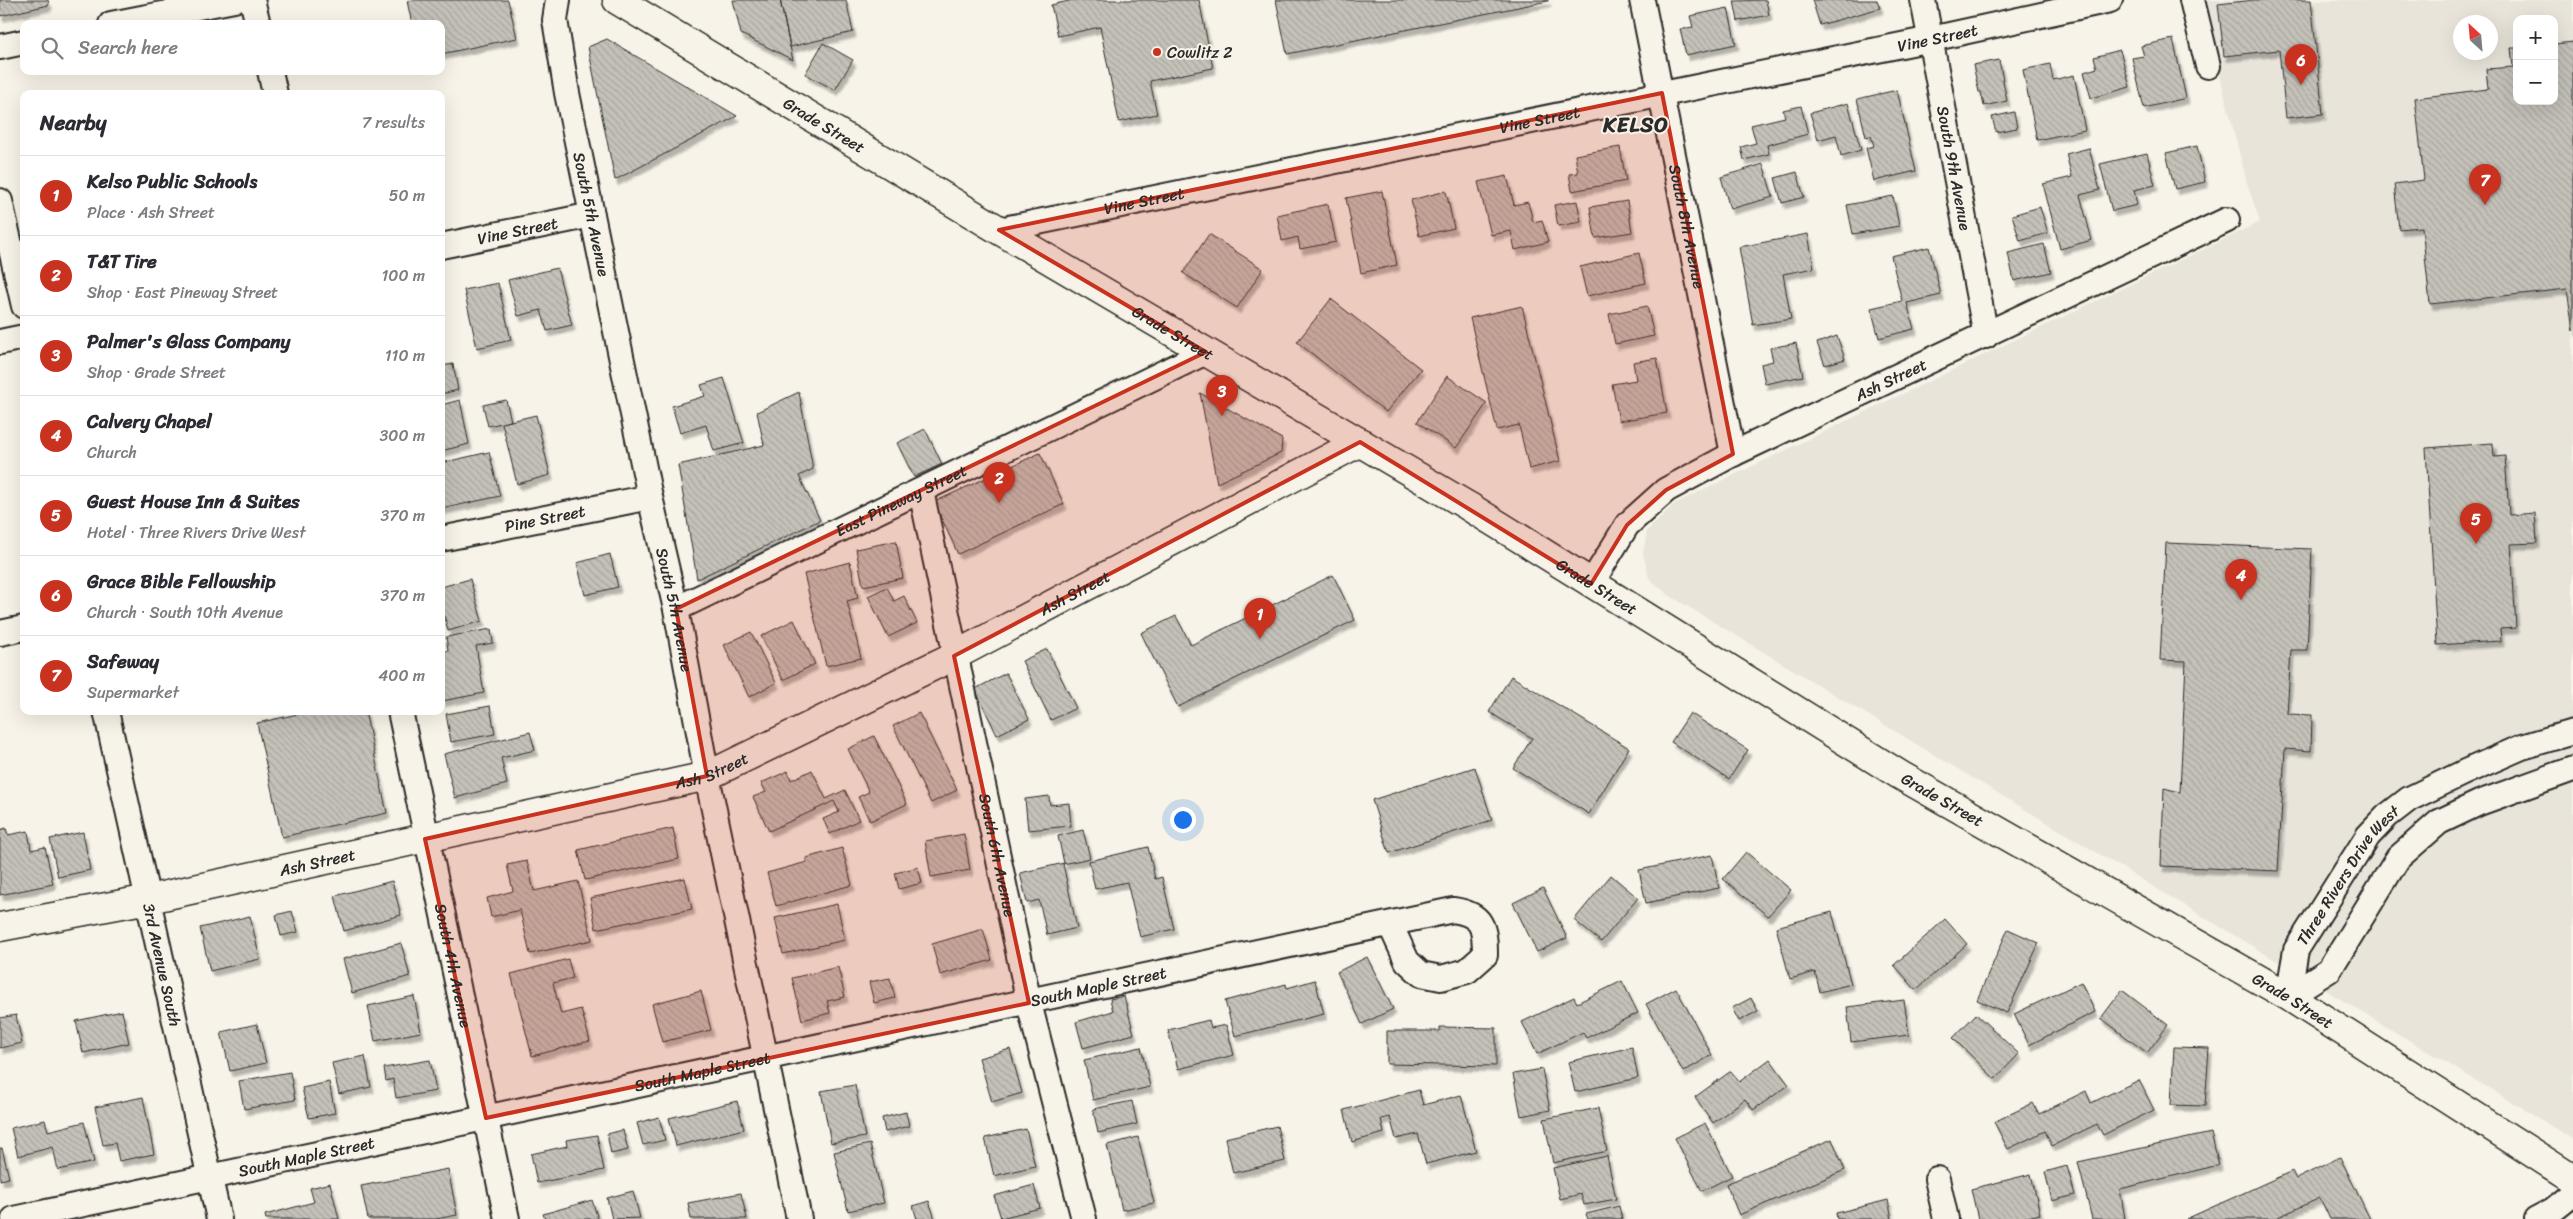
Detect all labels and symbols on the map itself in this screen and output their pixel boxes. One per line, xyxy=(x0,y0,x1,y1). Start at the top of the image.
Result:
street label: Vine Street xyxy=(1895,15,1981,61)
north arrow xyxy=(2453,15,2498,60)
place label: Cowlitz 2 xyxy=(1167,38,1233,67)
pin: 6 xyxy=(2285,44,2317,85)
marker: Cowlitz 2 xyxy=(1151,46,1163,58)
street label: Grade Street xyxy=(777,89,871,161)
street label: Vine Street xyxy=(1497,97,1583,142)
street label: South 9th Avenue xyxy=(1928,103,1980,233)
district label: KELSO xyxy=(1602,106,1669,144)
street label: South 5th Avenue xyxy=(565,150,618,279)
street label: South 8th Avenue xyxy=(1660,162,1714,292)
pin: 7 xyxy=(2469,164,2501,205)
street label: Vine Street xyxy=(1101,178,1187,223)
street label: Vine Street xyxy=(475,208,560,253)
street label: Grade Street xyxy=(1126,297,1220,369)
street label: Ash Street xyxy=(1849,350,1932,410)
pin: 3 xyxy=(1206,375,1238,416)
street label: East Pineway Street xyxy=(830,456,972,545)
pin: 2 xyxy=(983,462,1015,503)
street label: Pine Street xyxy=(502,496,588,541)
pin: 5 xyxy=(2460,503,2492,544)
street label: South 5th Avenue xyxy=(647,545,701,674)
street label: Grade Street xyxy=(1550,550,1643,623)
pin: 4 xyxy=(2225,559,2257,600)
street label: Ash Street xyxy=(1033,562,1116,624)
pin: 1 xyxy=(1244,598,1276,639)
street label: Ash Street xyxy=(671,744,754,798)
street label: Grade Street xyxy=(1895,764,1989,835)
street label: South 6th Avenue xyxy=(970,791,1025,920)
street label: Three Rivers Drive West xyxy=(2288,797,2406,951)
your location xyxy=(1170,807,1196,833)
street label: Ash Street xyxy=(276,840,358,885)
street label: 3rd Avenue South xyxy=(134,901,190,1029)
street label: South 4th Avenue xyxy=(426,901,480,1031)
street label: South Maple Street xyxy=(1028,958,1169,1015)
street label: Grade Street xyxy=(2246,964,2340,1037)
street label: South Maple Street xyxy=(632,1043,773,1100)
street label: South Maple Street xyxy=(236,1128,377,1185)

